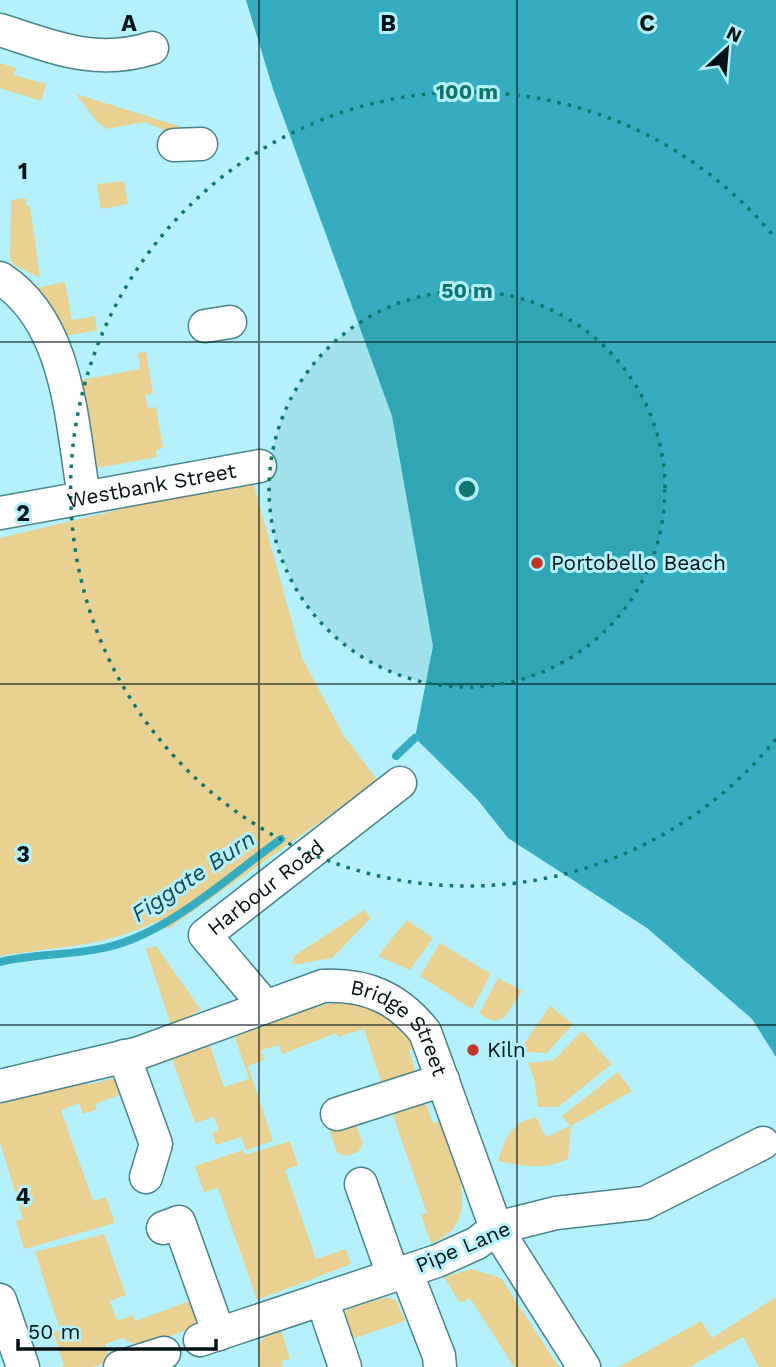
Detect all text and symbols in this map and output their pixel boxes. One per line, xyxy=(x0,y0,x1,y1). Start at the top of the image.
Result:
text: A xyxy=(121,10,137,37)
text: B xyxy=(380,10,396,37)
text: C xyxy=(639,10,655,37)
north arrow xyxy=(692,14,762,84)
text: N xyxy=(723,21,746,48)
text: 100 m xyxy=(436,79,498,104)
text: 1 xyxy=(18,158,28,185)
text: 50 m xyxy=(441,278,493,303)
street label: Westbank Street xyxy=(65,458,238,513)
centre of rings xyxy=(455,477,479,501)
text: 2 xyxy=(16,500,30,527)
place label: Portobello Beach xyxy=(551,550,726,575)
marker: Portobello Beach xyxy=(529,555,545,571)
water label: Figgate Burn xyxy=(126,825,260,928)
street label: Harbour Road xyxy=(202,834,329,940)
text: 3 xyxy=(16,841,30,868)
street label: Bridge Street xyxy=(349,974,453,1079)
place label: Kiln xyxy=(487,1037,526,1062)
marker: Kiln xyxy=(465,1042,481,1058)
text: 4 xyxy=(16,1183,31,1210)
street label: Pipe Lane xyxy=(412,1215,514,1278)
scale bar xyxy=(18,1308,215,1352)
text: 50 m xyxy=(28,1319,80,1344)

